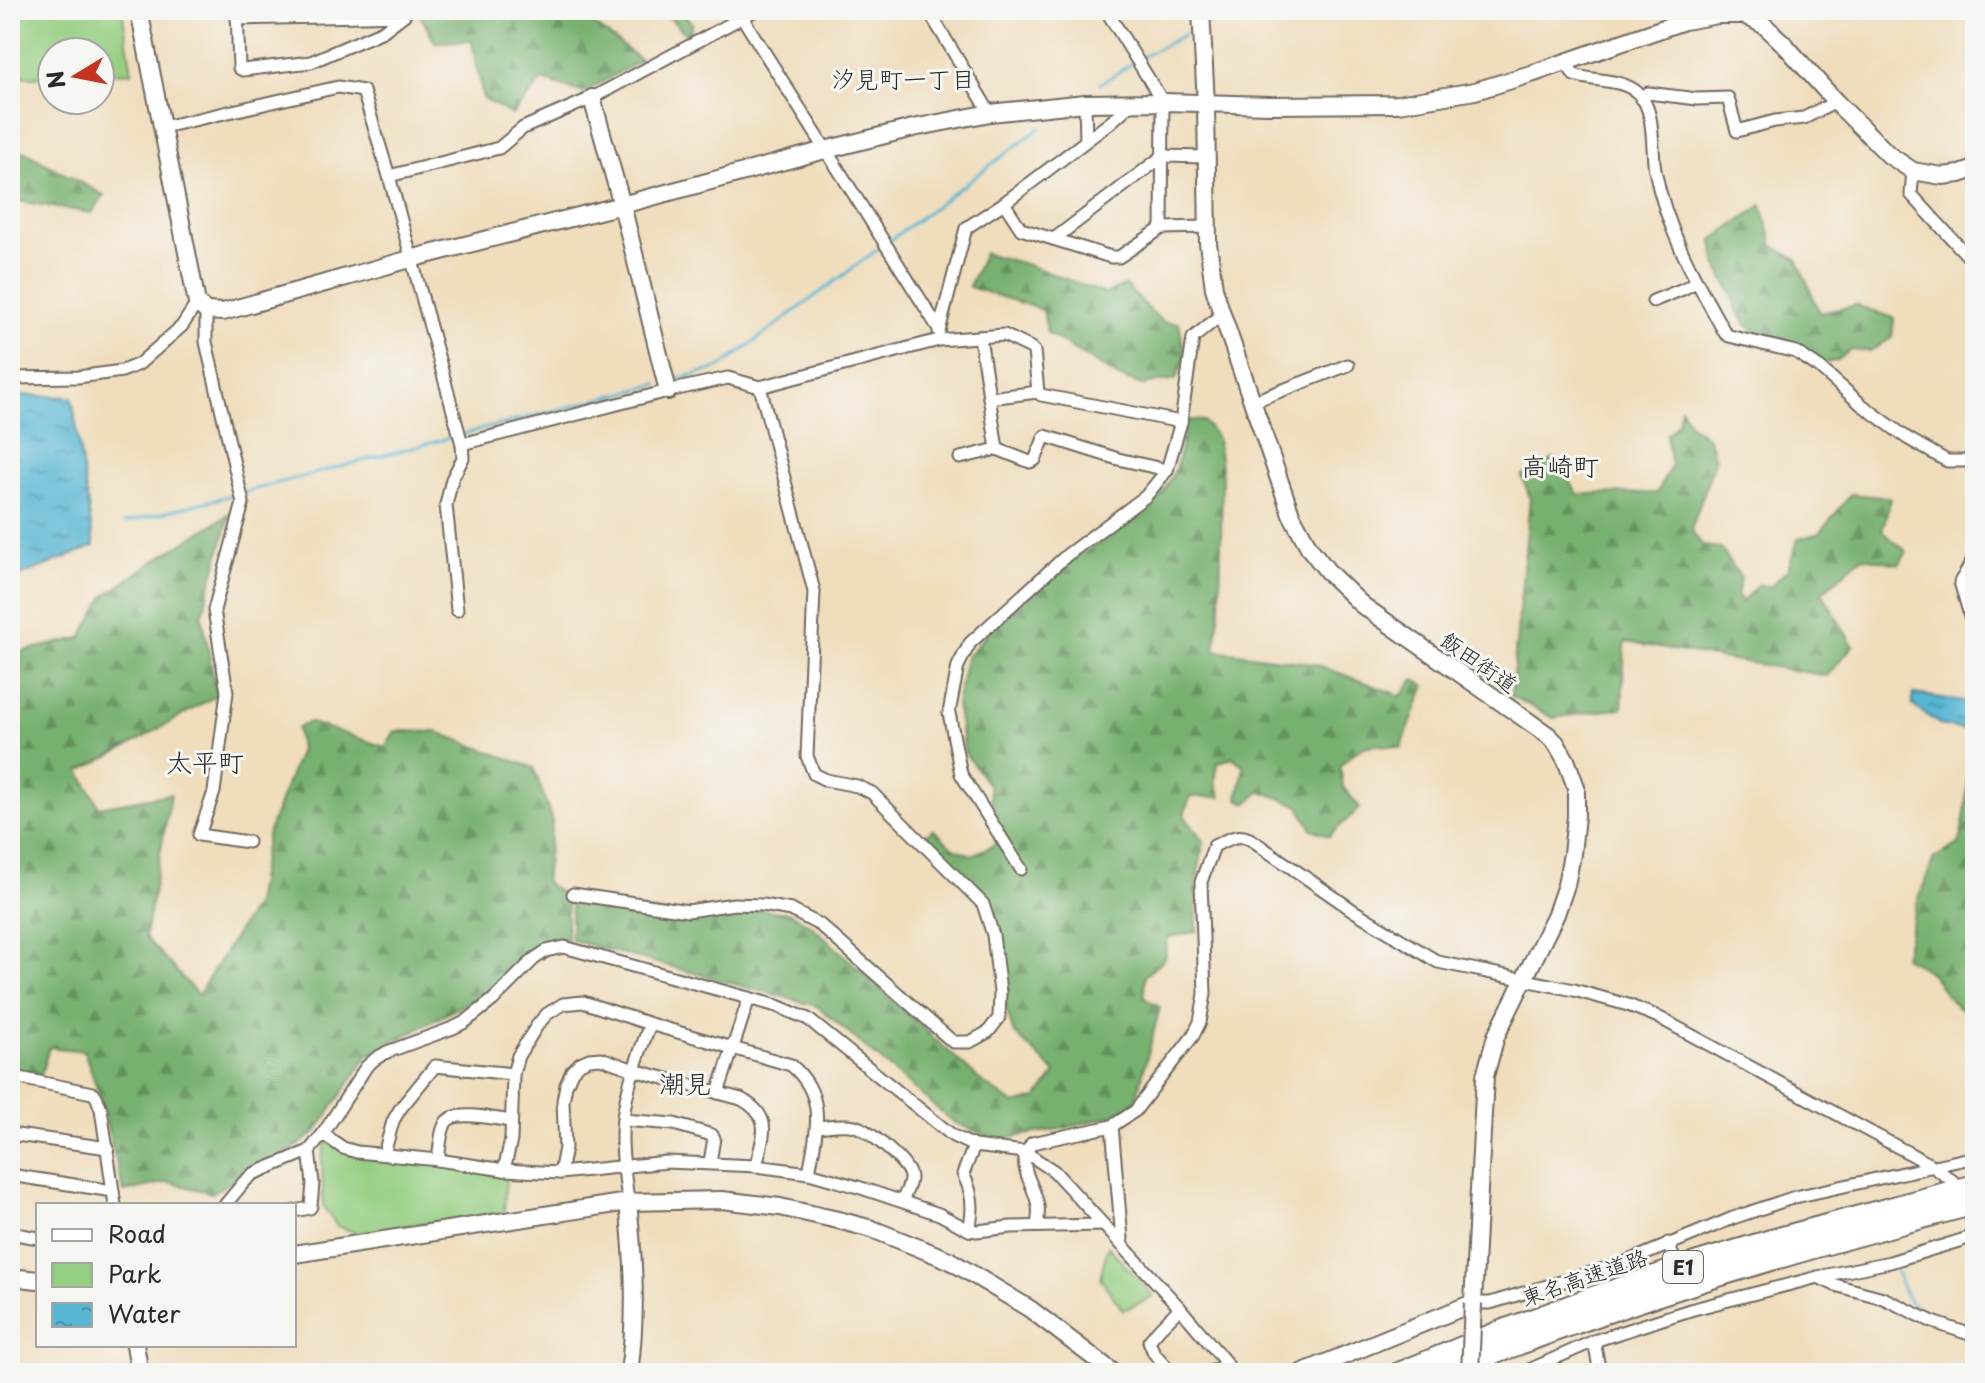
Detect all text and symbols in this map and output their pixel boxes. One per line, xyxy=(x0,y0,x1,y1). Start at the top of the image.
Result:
north arrow xyxy=(36,36,116,116)
district label: 汐見町一丁目 xyxy=(831,60,975,96)
text: N xyxy=(37,68,73,91)
district label: 高崎町 xyxy=(1521,446,1599,485)
street label: 飯田街道 xyxy=(1434,622,1526,700)
district label: 太平町 xyxy=(166,742,244,781)
district label: 潮見 xyxy=(659,1063,711,1102)
legend xyxy=(36,1203,296,1347)
text: Road xyxy=(108,1215,166,1251)
street label: 東名高速道路 xyxy=(1516,1239,1652,1313)
road number: E1 xyxy=(1663,1251,1703,1283)
text: Park xyxy=(108,1255,162,1291)
text: Water xyxy=(108,1295,181,1331)

